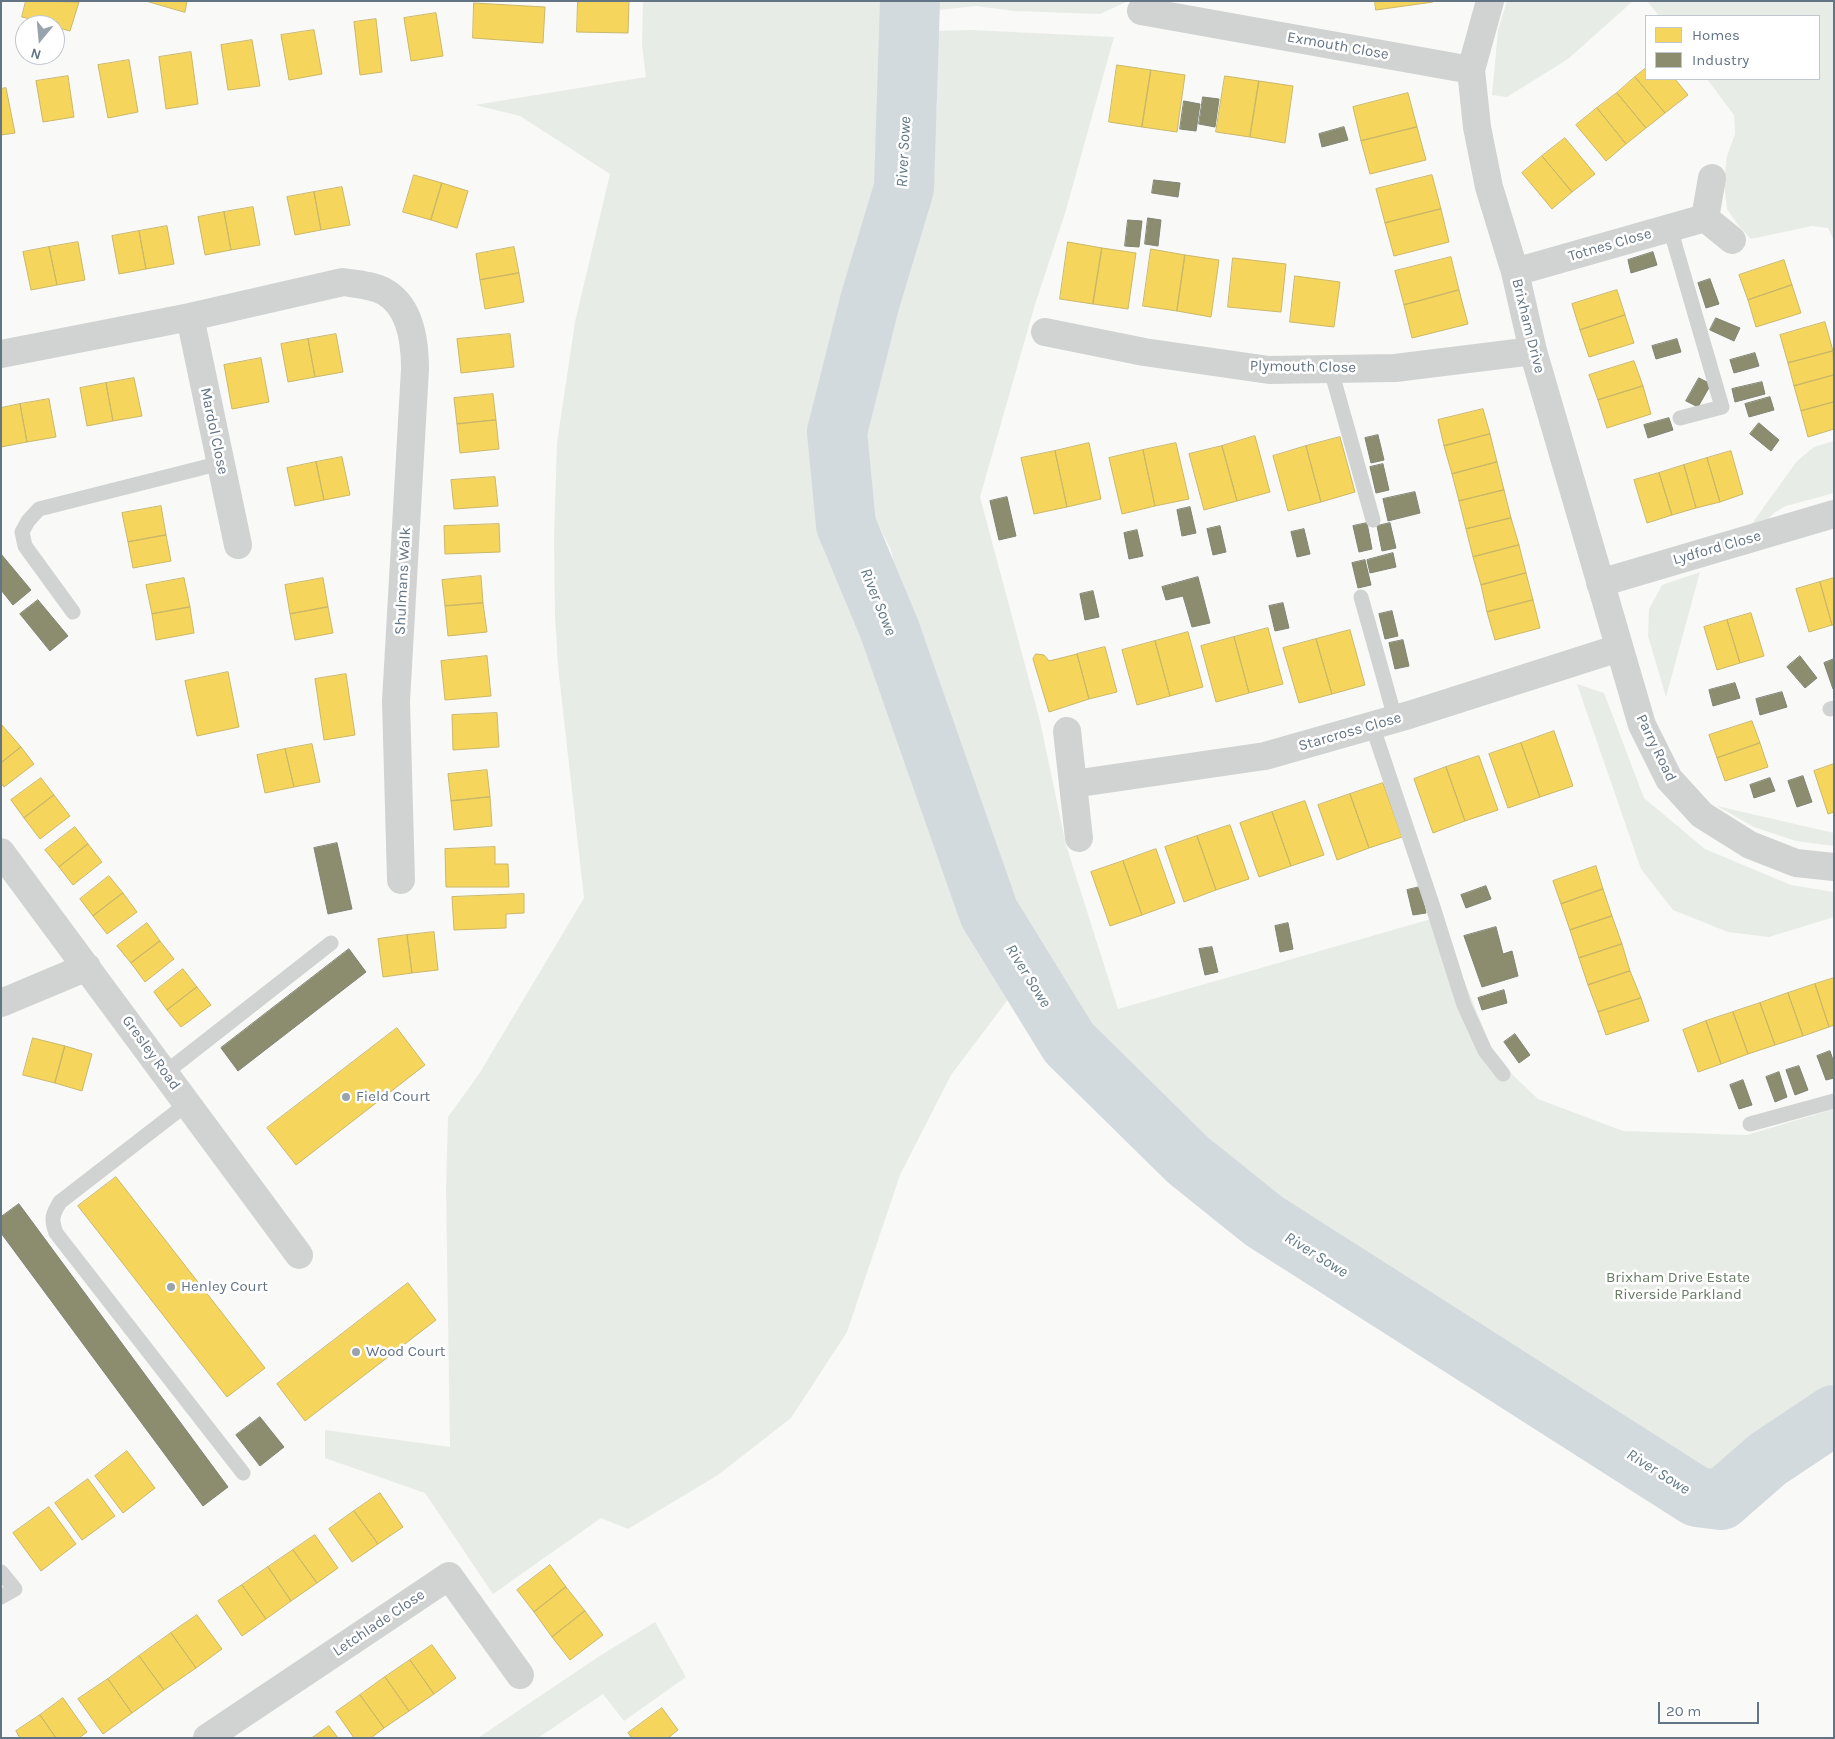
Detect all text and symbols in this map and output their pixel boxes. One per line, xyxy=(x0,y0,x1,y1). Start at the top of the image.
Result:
north arrow xyxy=(15,15,65,65)
legend xyxy=(1645,15,1820,80)
text: Homes xyxy=(1692,26,1740,44)
street label: Exmouth Close xyxy=(1286,28,1390,64)
text: N xyxy=(28,44,43,63)
text: Industry xyxy=(1692,51,1749,69)
water label: River Sowe xyxy=(893,116,915,188)
street label: Totnes Close xyxy=(1566,225,1654,265)
street label: Brixham Drive xyxy=(1508,277,1548,375)
street label: Plymouth Close xyxy=(1250,357,1356,377)
street label: Mardol Close xyxy=(196,386,232,476)
street label: Shulmans Walk xyxy=(391,527,415,635)
street label: Lydford Close xyxy=(1671,527,1763,569)
water label: River Sowe xyxy=(856,565,900,639)
street label: Starcross Close xyxy=(1296,709,1404,755)
street label: Parry Road xyxy=(1632,711,1680,785)
water label: River Sowe xyxy=(1001,941,1055,1011)
street label: Gresley Road xyxy=(118,1012,184,1094)
place label: Field Court xyxy=(356,1088,430,1106)
marker: Field Court xyxy=(340,1091,352,1103)
water label: River Sowe xyxy=(1281,1228,1351,1282)
park label: Brixham Drive Estate Riverside Parkland xyxy=(1606,1269,1750,1304)
place label: Henley Court xyxy=(181,1278,268,1296)
marker: Henley Court xyxy=(165,1281,177,1293)
place label: Wood Court xyxy=(366,1343,445,1361)
marker: Wood Court xyxy=(350,1346,362,1358)
water label: River Sowe xyxy=(1623,1445,1693,1499)
street label: Letchlade Close xyxy=(330,1586,428,1660)
scale bar xyxy=(1660,1692,1761,1724)
text: 20 m xyxy=(1666,1702,1701,1720)

